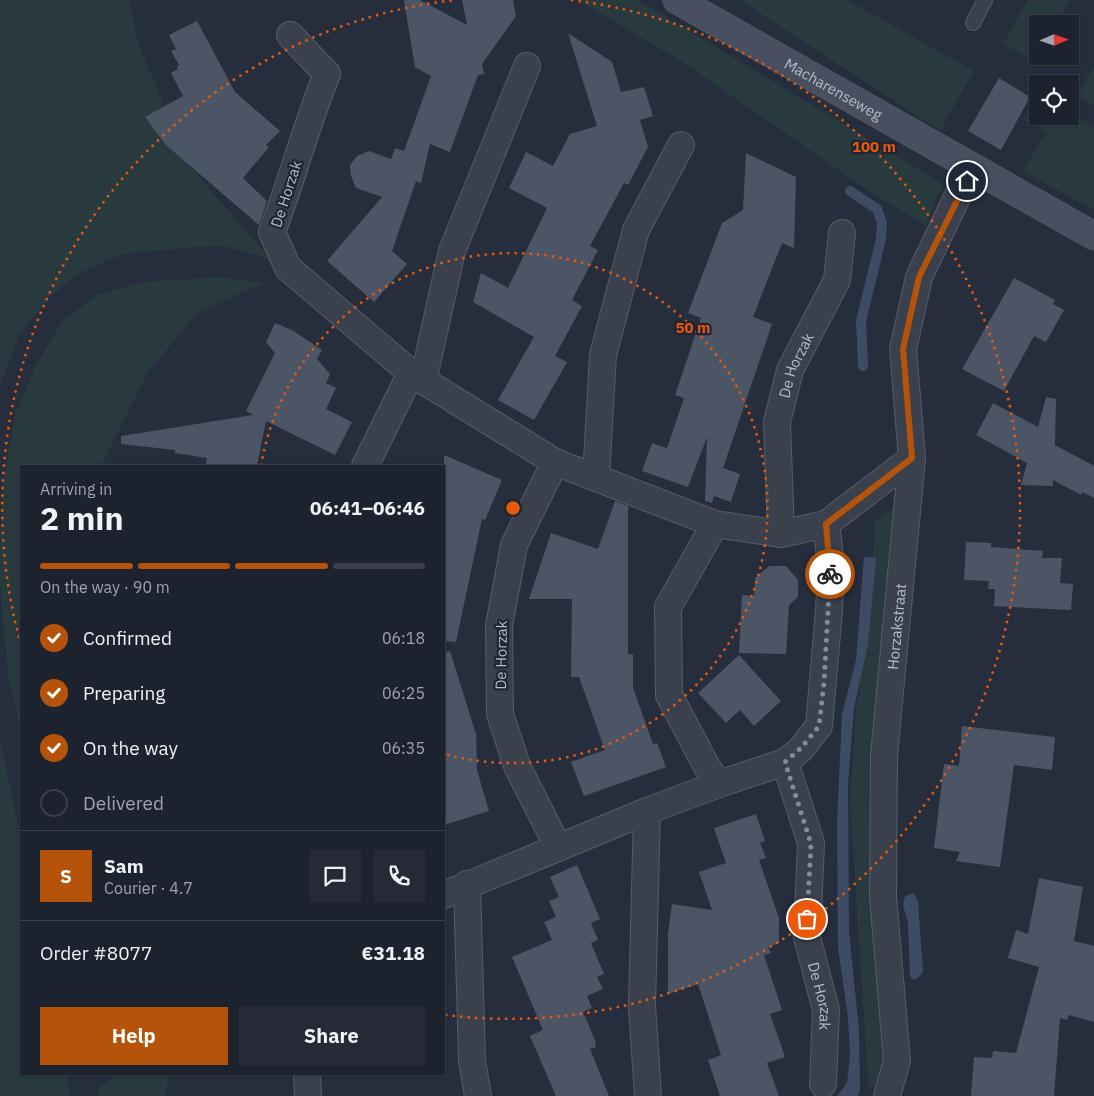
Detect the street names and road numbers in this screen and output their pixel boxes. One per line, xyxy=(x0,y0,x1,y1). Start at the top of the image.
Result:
street label: Macharenseweg xyxy=(781,53,886,124)
street label: De Horzak xyxy=(266,158,306,230)
street label: De Horzak xyxy=(774,329,817,400)
street label: Horzakstraat xyxy=(883,583,910,671)
street label: De Horzak xyxy=(491,620,511,690)
street label: De Horzak xyxy=(804,960,836,1031)

